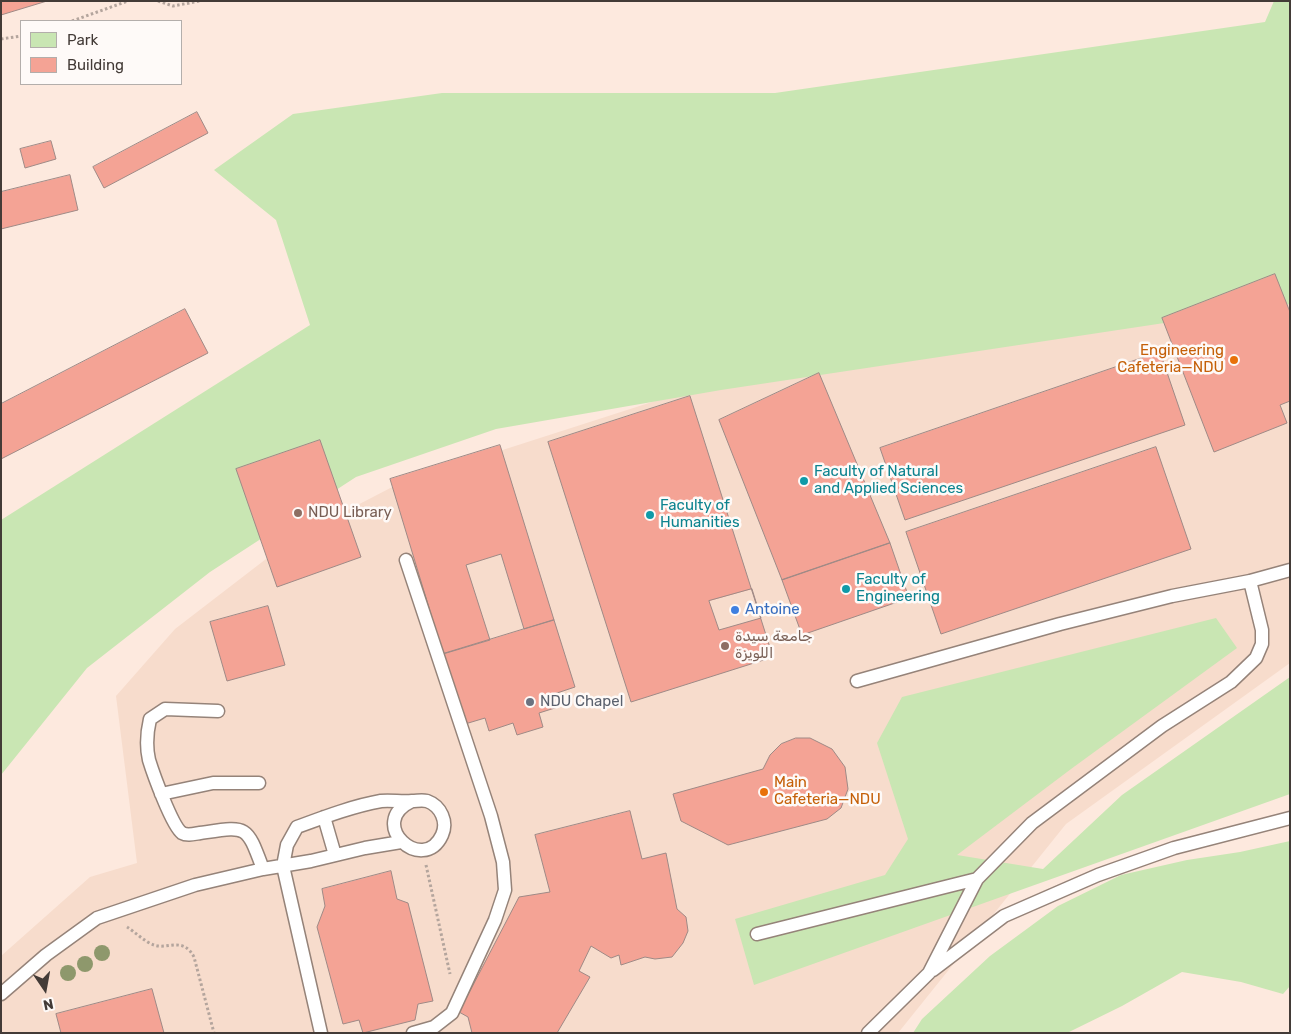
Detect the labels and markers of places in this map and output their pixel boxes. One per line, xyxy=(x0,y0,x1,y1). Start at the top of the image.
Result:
place label: Engineering Cafeteria—NDU xyxy=(1117,342,1224,377)
marker: Engineering Cafeteria—NDU xyxy=(1228,354,1240,366)
place label: Faculty of Natural and Applied Sciences xyxy=(814,463,963,498)
marker: Faculty of Natural and Applied Sciences xyxy=(798,475,810,487)
place label: Faculty of Humanities xyxy=(660,497,740,532)
place label: NDU Library xyxy=(308,504,392,522)
marker: NDU Library xyxy=(292,507,304,519)
marker: Faculty of Humanities xyxy=(644,509,656,521)
place label: Faculty of Engineering xyxy=(856,571,940,606)
marker: Faculty of Engineering xyxy=(840,583,852,595)
place label: Antoine xyxy=(745,601,800,619)
marker: Antoine xyxy=(729,604,741,616)
place label: جامعة سيدة اللويزة xyxy=(735,628,812,663)
marker: جامعة سيدة اللويزة xyxy=(719,640,731,652)
place label: NDU Chapel xyxy=(540,693,623,711)
marker: NDU Chapel xyxy=(524,696,536,708)
place label: Main Cafeteria—NDU xyxy=(774,774,881,809)
marker: Main Cafeteria—NDU xyxy=(758,786,770,798)

